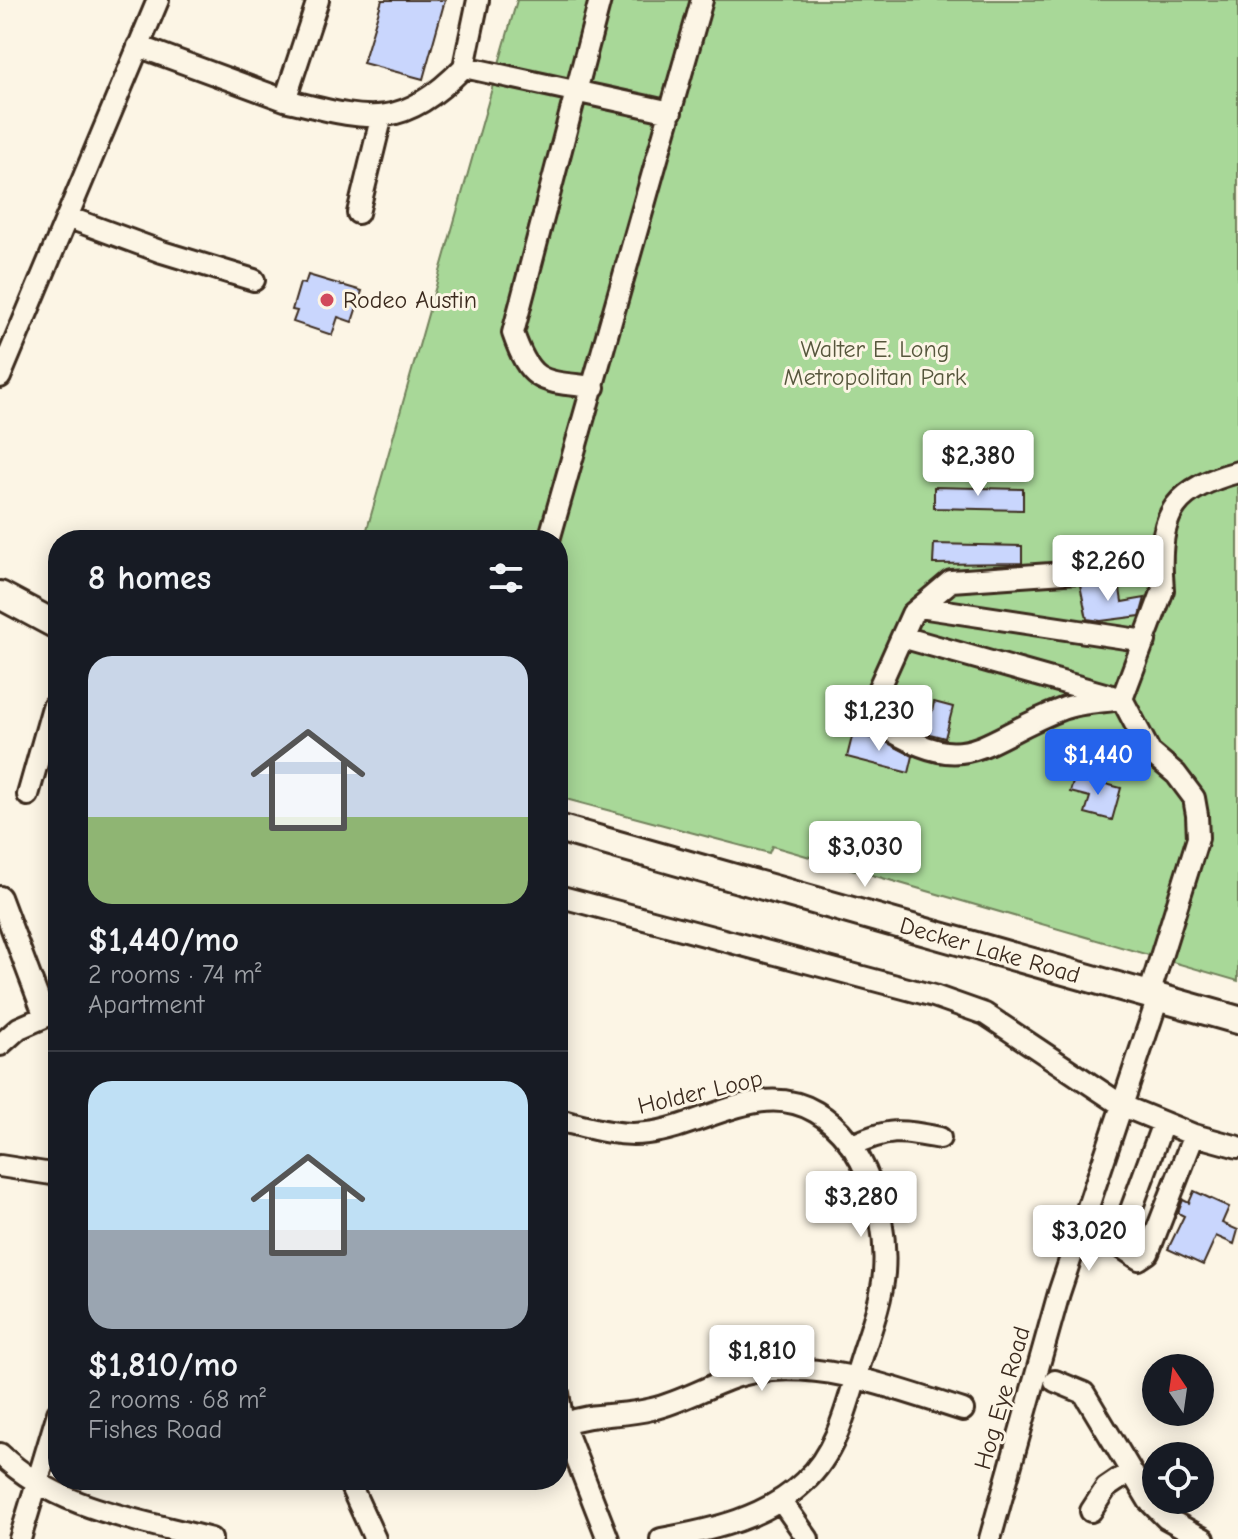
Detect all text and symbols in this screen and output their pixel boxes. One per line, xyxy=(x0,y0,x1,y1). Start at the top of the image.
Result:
place label: Rodeo Austin xyxy=(343,286,477,314)
marker: Rodeo Austin xyxy=(318,291,336,309)
park label: Walter E. Long Metropolitan Park xyxy=(784,335,967,391)
pin: $2,380 xyxy=(913,430,1043,498)
text: $2,380 xyxy=(941,441,1015,471)
pin: $2,260 xyxy=(1043,535,1173,603)
text: $2,260 xyxy=(1071,546,1145,576)
icon: filters xyxy=(484,556,528,600)
text: 8 homes xyxy=(88,558,211,598)
pin: $1,230 xyxy=(814,685,944,753)
text: $1,230 xyxy=(843,696,915,726)
icon: home xyxy=(236,708,380,852)
pin: $1,440 xyxy=(1033,729,1163,797)
text: $1,440 xyxy=(1063,740,1133,770)
pin: $3,030 xyxy=(800,821,930,889)
text: $3,030 xyxy=(827,832,903,862)
street label: Decker Lake Road xyxy=(897,911,1083,989)
text: $1,440/mo xyxy=(88,920,239,960)
text: 2 rooms · 74 m² xyxy=(88,960,261,990)
text: Apartment xyxy=(88,990,204,1020)
street label: Holder Loop xyxy=(635,1064,765,1120)
icon: home xyxy=(236,1133,380,1277)
pin: $3,280 xyxy=(796,1171,926,1239)
text: $3,280 xyxy=(824,1182,898,1212)
pin: $3,020 xyxy=(1024,1205,1154,1273)
text: $3,020 xyxy=(1051,1216,1127,1246)
street label: Hog Eye Road xyxy=(968,1323,1036,1473)
pin: $1,810 xyxy=(697,1325,827,1393)
text: $1,810 xyxy=(727,1336,797,1366)
text: $1,810/mo xyxy=(88,1345,238,1385)
north arrow xyxy=(1142,1354,1214,1426)
map controls xyxy=(1142,1354,1214,1514)
text: 2 rooms · 68 m² xyxy=(88,1385,266,1415)
text: Fishes Road xyxy=(88,1415,222,1445)
button: locate xyxy=(1142,1442,1214,1514)

